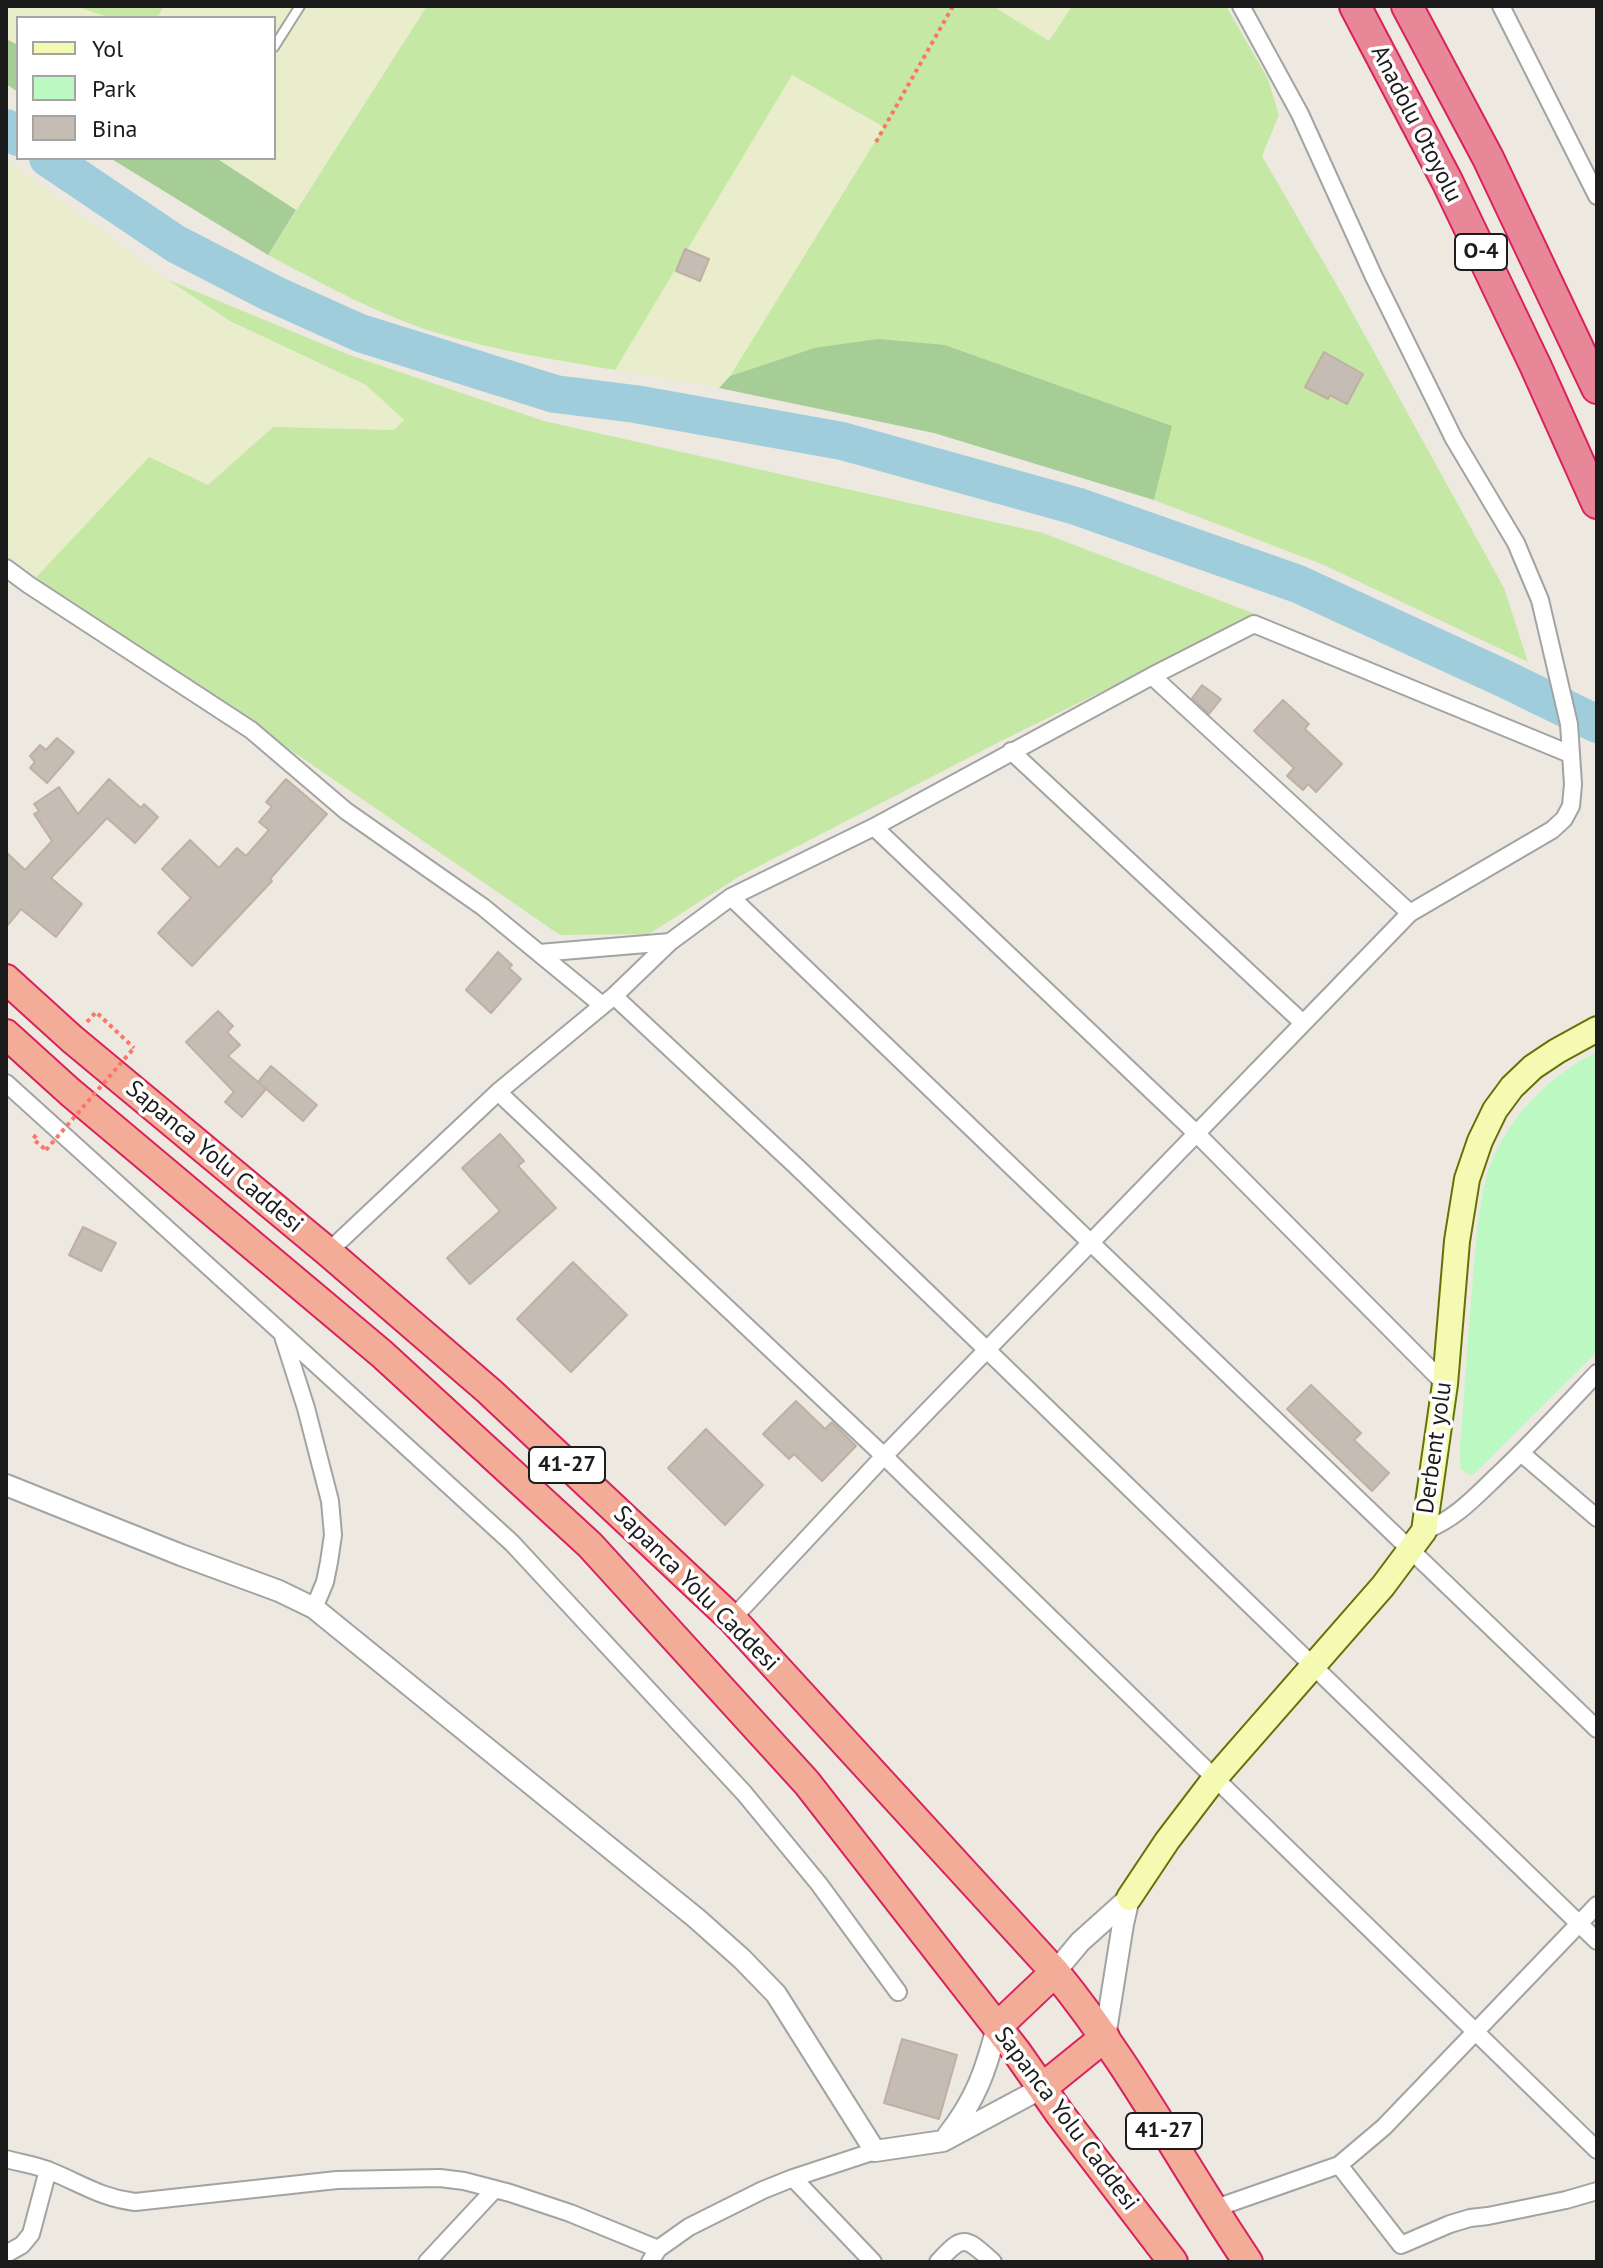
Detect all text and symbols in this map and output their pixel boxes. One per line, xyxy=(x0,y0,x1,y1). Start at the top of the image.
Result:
legend xyxy=(16,16,276,160)
text: Yol xyxy=(92,33,123,64)
street label: Anadolu Otoyolu xyxy=(1364,41,1468,207)
text: Park xyxy=(92,73,136,104)
text: Bina xyxy=(92,113,137,144)
road number: O-4 xyxy=(1455,234,1507,270)
street label: Sapanca Yolu Caddesi xyxy=(120,1075,308,1239)
street label: Derbent yolu xyxy=(1412,1380,1458,1516)
road number: 41-27 xyxy=(529,1447,605,1483)
street label: Sapanca Yolu Caddesi xyxy=(607,1500,785,1678)
street label: Sapanca Yolu Caddesi xyxy=(988,2022,1144,2216)
road number: 41-27 xyxy=(1126,2113,1202,2149)

